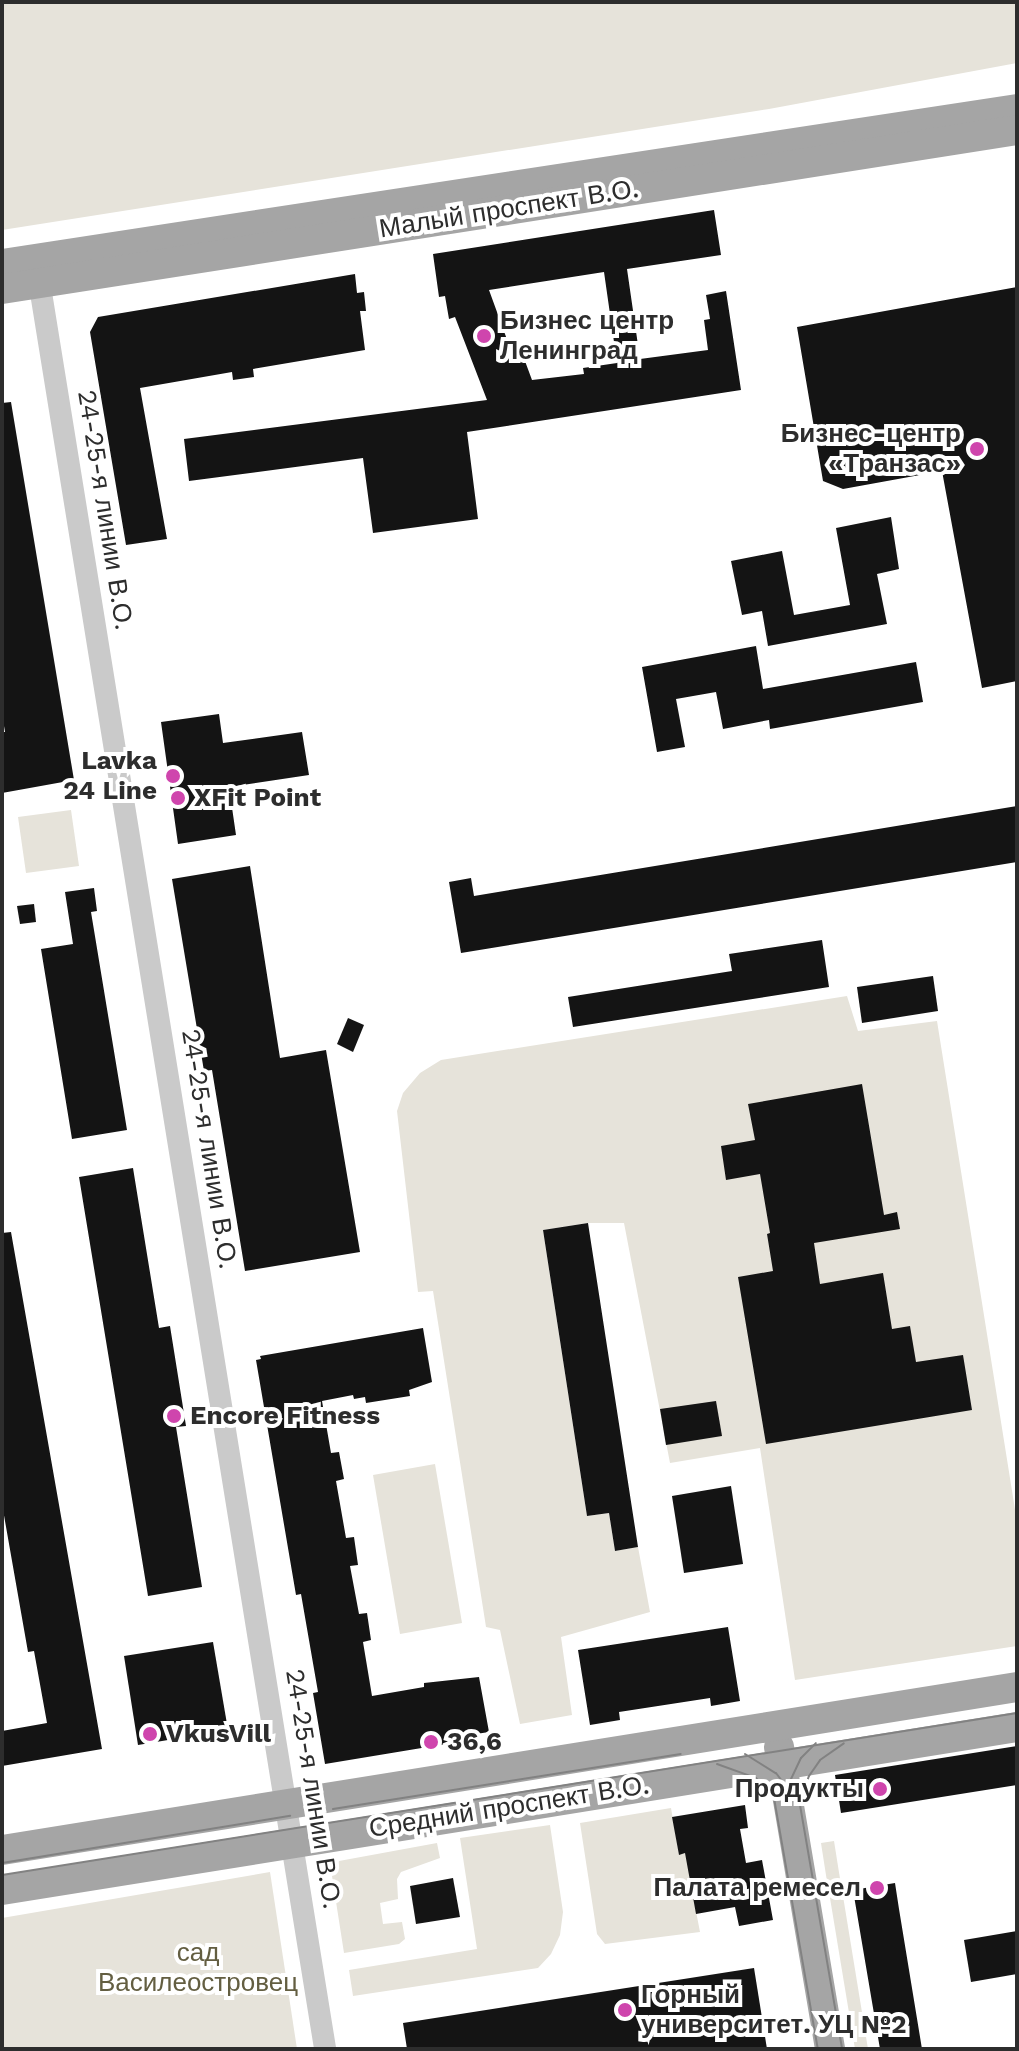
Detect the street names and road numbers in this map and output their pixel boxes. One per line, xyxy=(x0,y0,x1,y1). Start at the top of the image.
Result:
street label: Малый проспект В.О. xyxy=(377,173,641,245)
street label: 24-25-я линии В.О. xyxy=(71,388,139,632)
street label: 24-25-я линии В.О. xyxy=(175,1027,243,1271)
street label: 24-25-я линии В.О. xyxy=(279,1667,347,1911)
street label: Средний проспект В.О. xyxy=(367,1769,651,1845)

